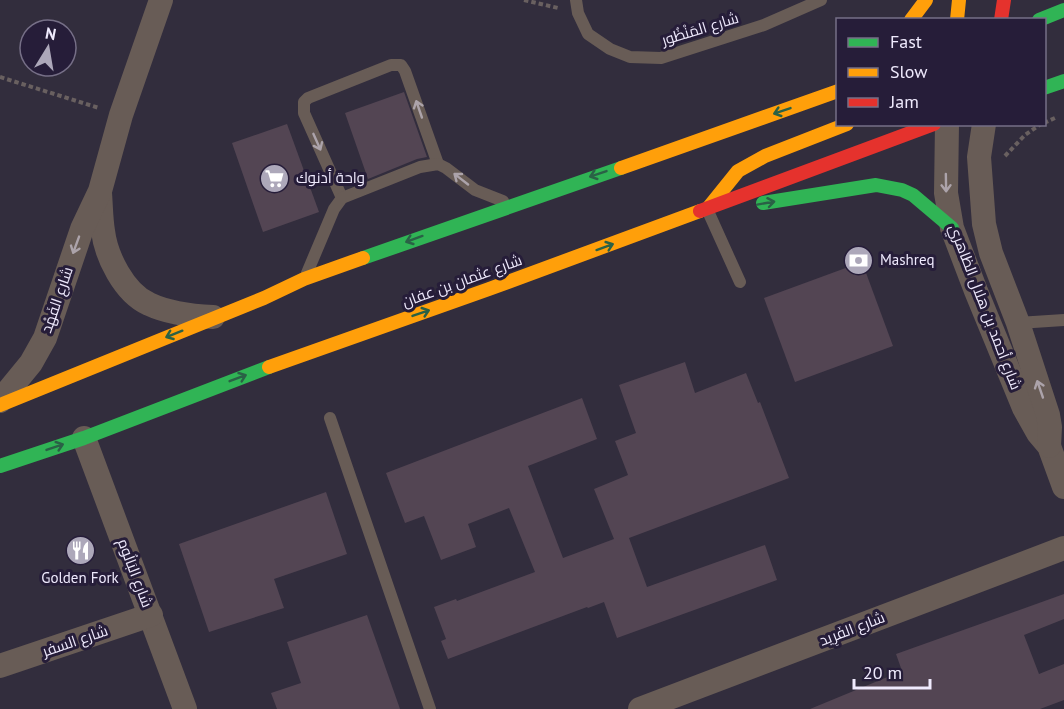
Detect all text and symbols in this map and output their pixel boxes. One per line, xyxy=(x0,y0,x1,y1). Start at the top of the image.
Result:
street label: شارع المَنْظُور xyxy=(658,8,741,51)
north arrow xyxy=(18,18,78,78)
legend xyxy=(836,18,1046,126)
text: N xyxy=(44,22,58,44)
text: Fast xyxy=(890,30,922,53)
text: Slow xyxy=(890,60,928,83)
text: Jam xyxy=(889,90,919,113)
one-way arrow xyxy=(412,100,423,119)
one-way arrow xyxy=(773,106,792,117)
one-way arrow xyxy=(312,132,323,150)
supermarket icon: واحة أدنوك xyxy=(259,162,291,194)
place label: واحة أدنوك xyxy=(296,168,365,187)
one-way arrow xyxy=(589,170,608,181)
one-way arrow xyxy=(940,172,952,192)
one-way arrow xyxy=(453,173,469,186)
one-way arrow xyxy=(755,197,775,208)
street label: شارع أحمد بن هلال الظاهري xyxy=(942,221,1026,393)
one-way arrow xyxy=(70,235,81,254)
one-way arrow xyxy=(405,235,424,246)
one-way arrow xyxy=(595,240,614,251)
bank icon: Mashreq xyxy=(843,244,875,276)
street label: شارع عثمان بن عفان xyxy=(399,250,525,313)
place label: Mashreq xyxy=(880,250,934,269)
street label: شارع الفَهْد xyxy=(36,264,79,336)
one-way arrow xyxy=(411,306,430,317)
one-way arrow xyxy=(166,329,184,340)
one-way arrow xyxy=(228,372,246,383)
one-way arrow xyxy=(1034,380,1045,399)
one-way arrow xyxy=(45,441,64,452)
restaurant icon: Golden Fork xyxy=(64,535,96,567)
street label: شارع البَالُوم xyxy=(112,536,157,611)
place label: Golden Fork xyxy=(41,568,120,587)
street label: شارع الفَرِيد xyxy=(816,607,888,652)
street label: شارع السفر xyxy=(39,620,111,663)
scale bar xyxy=(854,652,930,690)
text: 20 m xyxy=(863,661,902,684)

